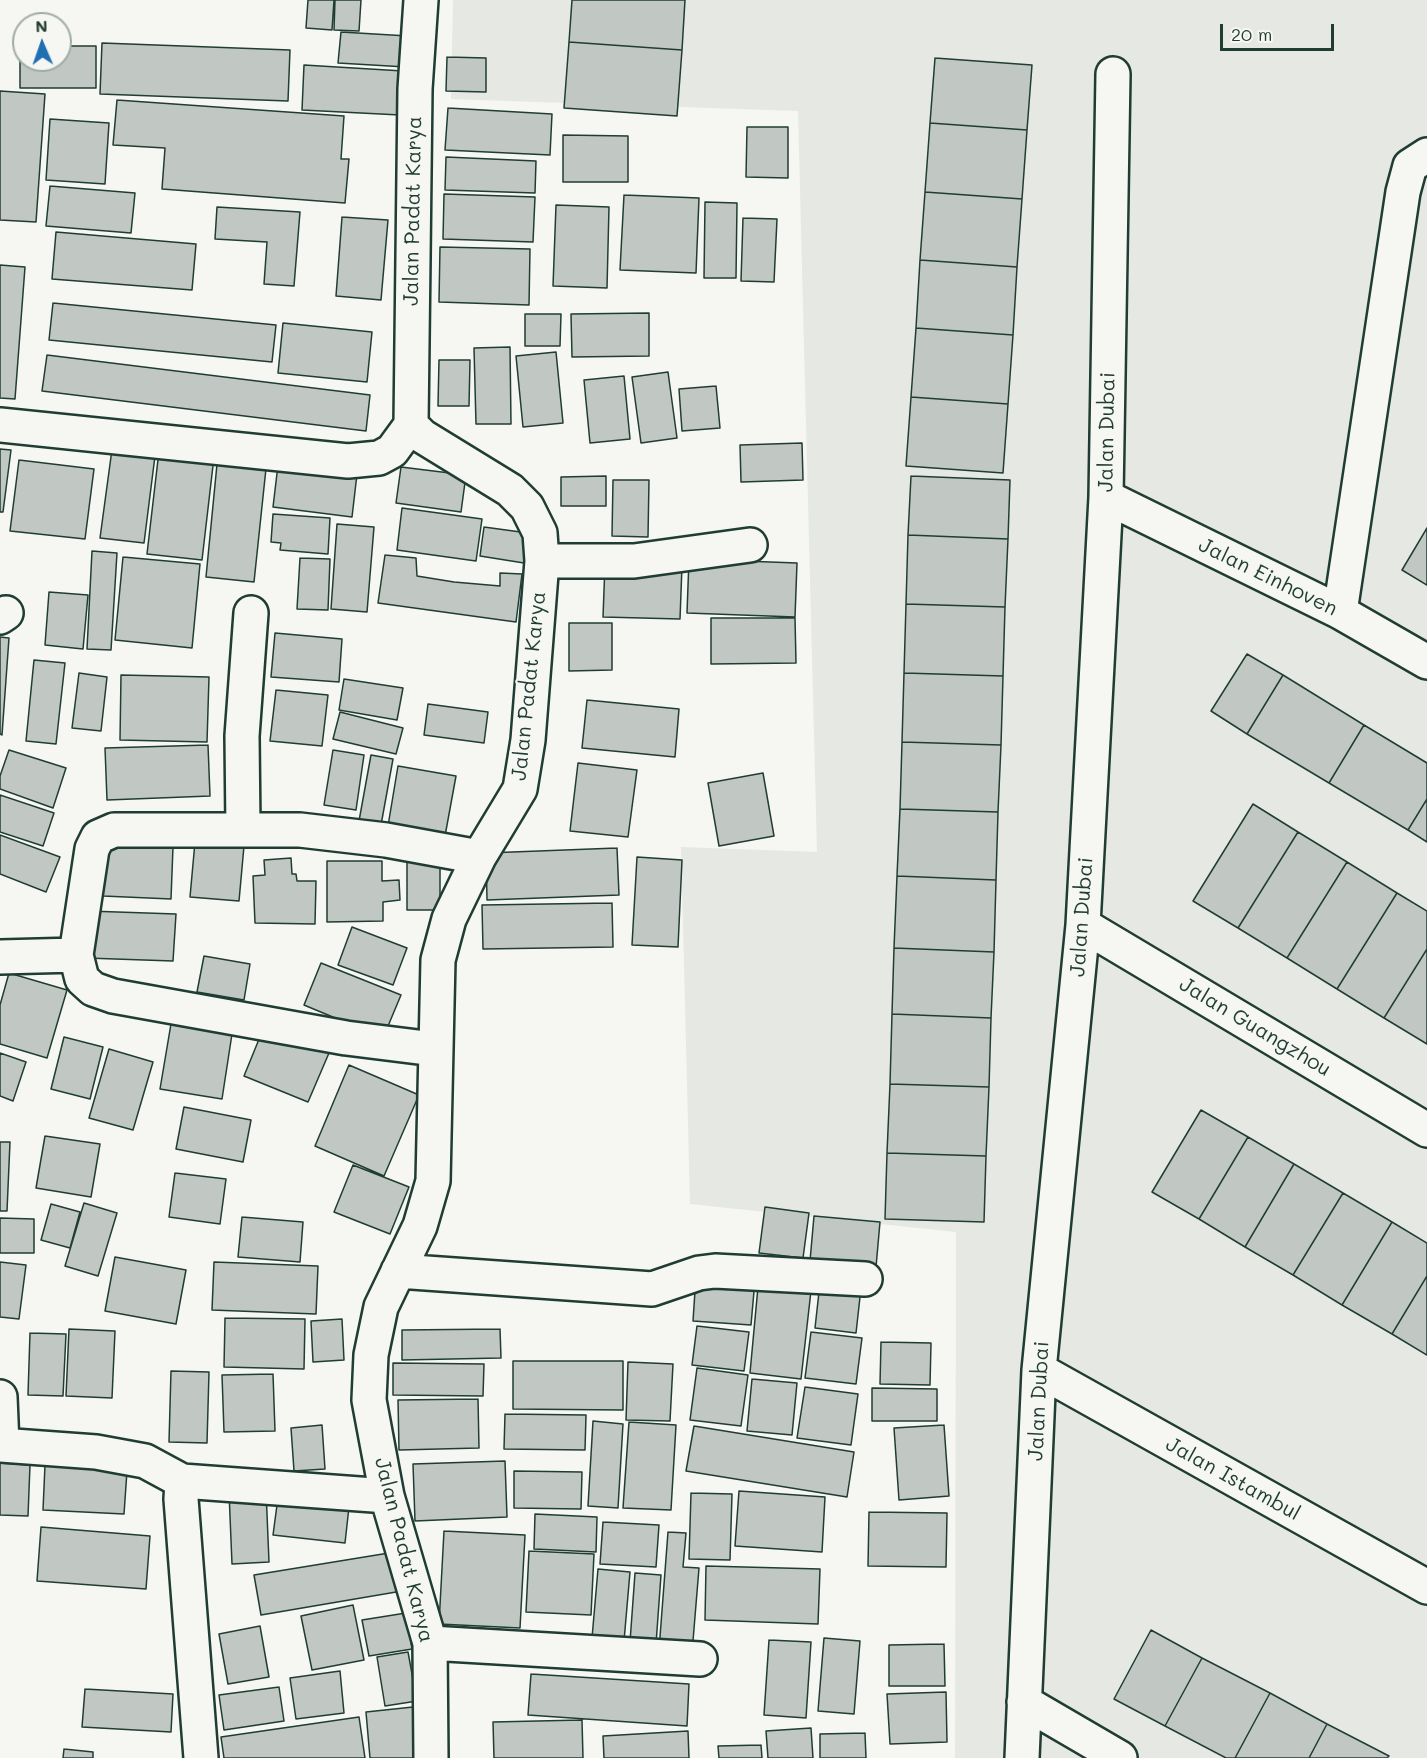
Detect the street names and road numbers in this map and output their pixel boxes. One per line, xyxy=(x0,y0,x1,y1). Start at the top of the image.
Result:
street label: Jalan Padat Karya xyxy=(399,116,427,306)
street label: Jalan Dubai xyxy=(1093,372,1121,492)
street label: Jalan Einhoven xyxy=(1194,532,1342,622)
street label: Jalan Padat Karya xyxy=(507,590,551,782)
street label: Jalan Dubai xyxy=(1065,856,1099,978)
street label: Jalan Guangzhou xyxy=(1174,972,1336,1082)
street label: Jalan Dubai xyxy=(1023,1340,1055,1462)
street label: Jalan Istambul xyxy=(1161,1432,1305,1526)
street label: Jalan Padat Karya xyxy=(369,1455,439,1645)

